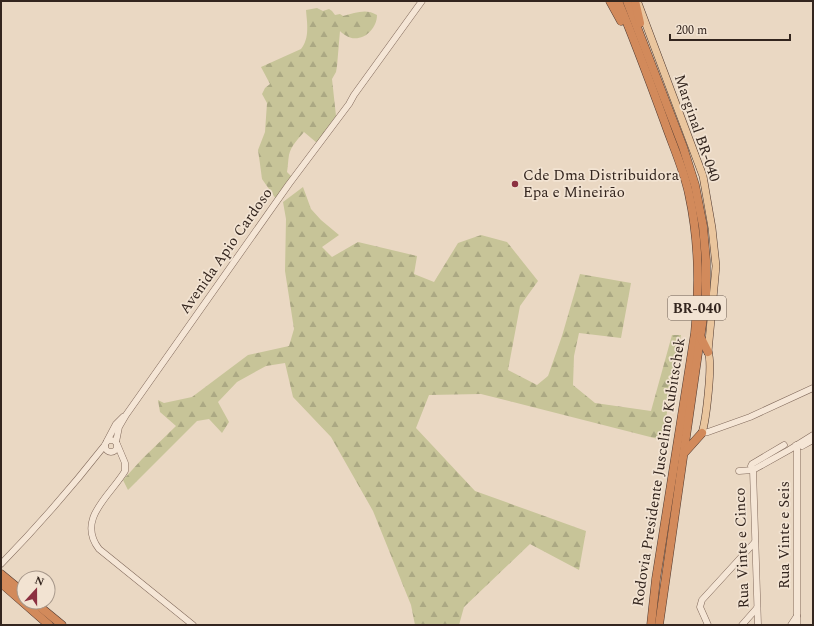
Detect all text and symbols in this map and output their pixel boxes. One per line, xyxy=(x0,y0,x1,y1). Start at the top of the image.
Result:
scale bar xyxy=(670,16,790,42)
text: 200 m xyxy=(676,21,707,40)
street label: Marginal BR-040 xyxy=(668,71,726,185)
place label: Cde Dma Distribuidora Epa e Mineirão xyxy=(523,164,680,204)
marker: Cde Dma Distribuidora Epa e Mineirão xyxy=(510,179,520,189)
street label: Avenida Apio Cardoso xyxy=(174,183,278,319)
road number: BR-040 xyxy=(668,296,726,320)
street label: Rodovia Presidente Juscelino Kubitschek xyxy=(626,336,692,608)
street label: Rua Vinte e Seis xyxy=(773,481,796,589)
street label: Rua Vinte e Cinco xyxy=(728,487,756,609)
north arrow xyxy=(16,570,56,610)
text: N xyxy=(32,572,47,591)

